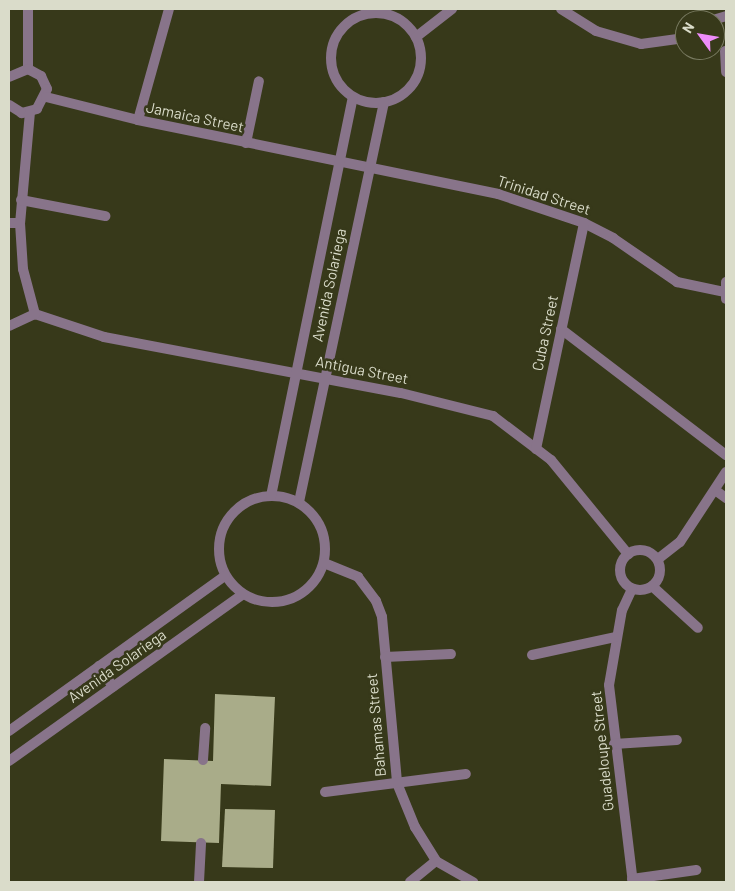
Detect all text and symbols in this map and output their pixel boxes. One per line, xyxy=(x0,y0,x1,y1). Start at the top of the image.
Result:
north arrow xyxy=(675,10,725,60)
text: N xyxy=(678,19,697,36)
street label: Jamaica Street xyxy=(144,98,246,136)
street label: Trinidad Street xyxy=(495,171,593,219)
street label: Avenida Solariega xyxy=(308,227,350,343)
street label: Cuba Street xyxy=(528,293,562,373)
street label: Antigua Street xyxy=(314,352,410,388)
street label: Avenida Solariega xyxy=(65,626,169,706)
street label: Bahamas Street xyxy=(363,672,389,778)
street label: Guadeloupe Street xyxy=(587,690,617,812)

